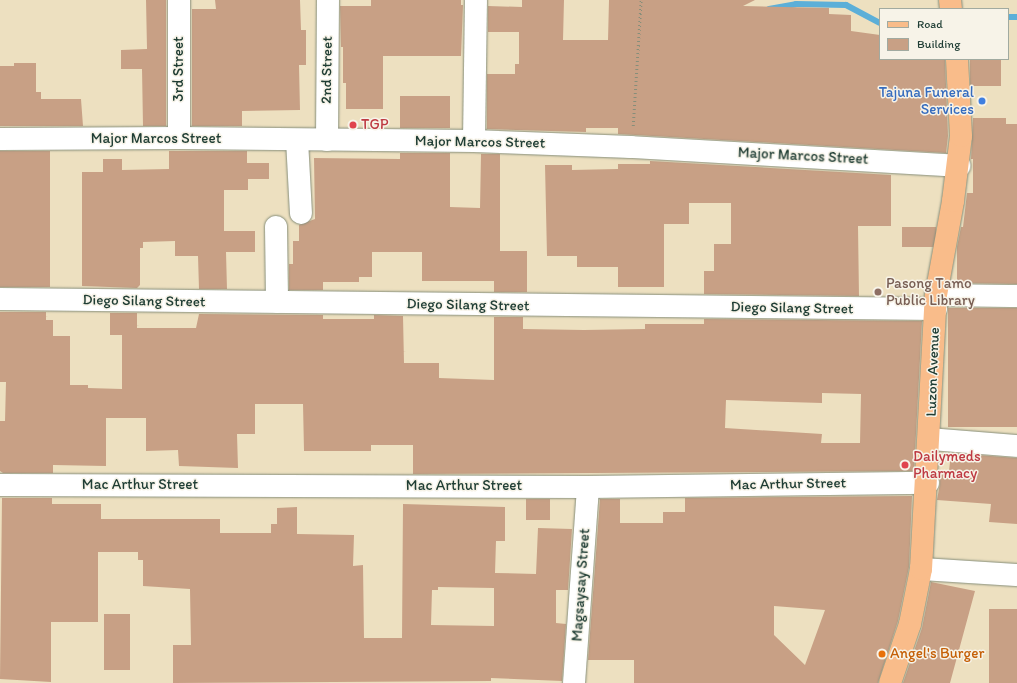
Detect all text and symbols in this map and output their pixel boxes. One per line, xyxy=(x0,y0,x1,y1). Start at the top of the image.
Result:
legend xyxy=(879,8,1009,60)
text: Road xyxy=(917,17,943,31)
street label: 3rd Street xyxy=(170,36,188,102)
street label: 2nd Street xyxy=(317,36,337,104)
text: Building xyxy=(917,37,960,51)
place label: Tajuna Funeral Services xyxy=(879,83,974,118)
marker: Tajuna Funeral Services xyxy=(977,96,987,106)
place label: TGP xyxy=(361,116,389,134)
marker: TGP xyxy=(348,120,358,130)
street label: Major Marcos Street xyxy=(91,130,221,148)
street label: Major Marcos Street xyxy=(415,132,545,152)
street label: Major Marcos Street xyxy=(738,144,868,168)
place label: Pasong Tamo Public Library xyxy=(886,274,974,309)
marker: Pasong Tamo Public Library xyxy=(873,287,883,297)
street label: Diego Silang Street xyxy=(83,291,205,311)
street label: Diego Silang Street xyxy=(407,295,529,315)
street label: Diego Silang Street xyxy=(731,298,853,318)
street label: Luzon Avenue xyxy=(922,327,944,417)
place label: Dailymeds Pharmacy xyxy=(913,447,981,482)
marker: Dailymeds Pharmacy xyxy=(900,460,910,470)
street label: Mac Arthur Street xyxy=(730,474,846,494)
street label: Mac Arthur Street xyxy=(82,476,198,494)
street label: Mac Arthur Street xyxy=(406,477,522,495)
street label: Magsaysay Street xyxy=(568,528,594,642)
place label: Angel's Burger xyxy=(890,645,985,663)
marker: Angel's Burger xyxy=(877,649,887,659)

